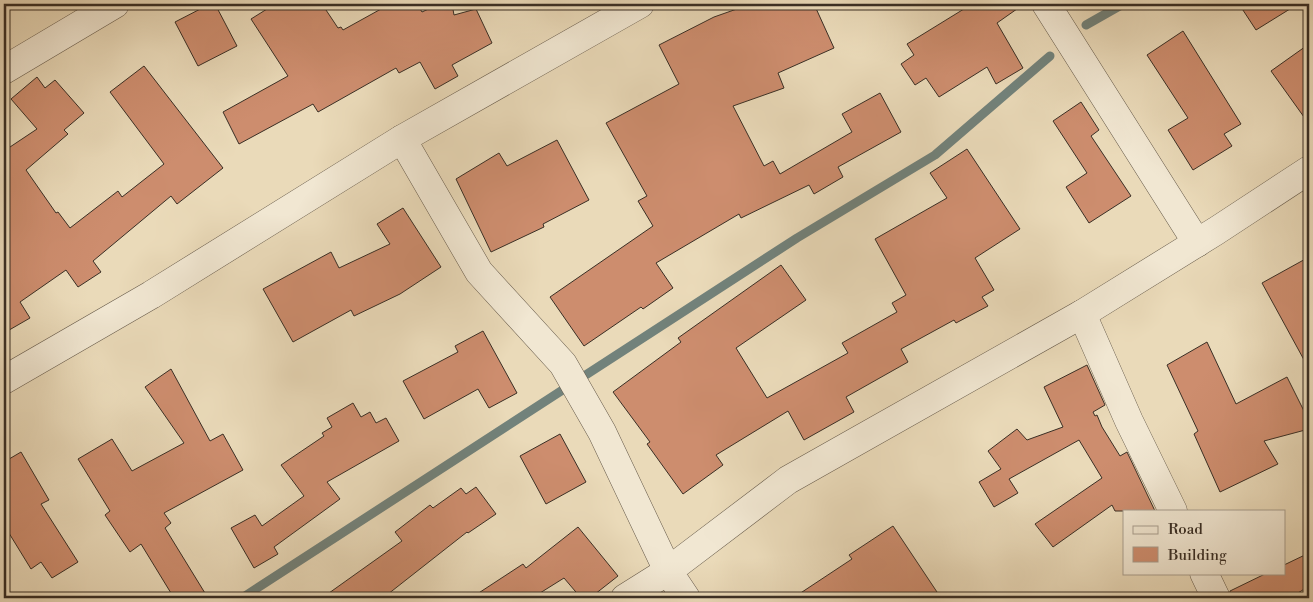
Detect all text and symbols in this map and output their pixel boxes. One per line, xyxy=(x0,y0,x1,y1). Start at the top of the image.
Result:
legend xyxy=(1123,510,1286,574)
text: Road xyxy=(1168,520,1203,539)
text: Building xyxy=(1167,546,1227,565)

